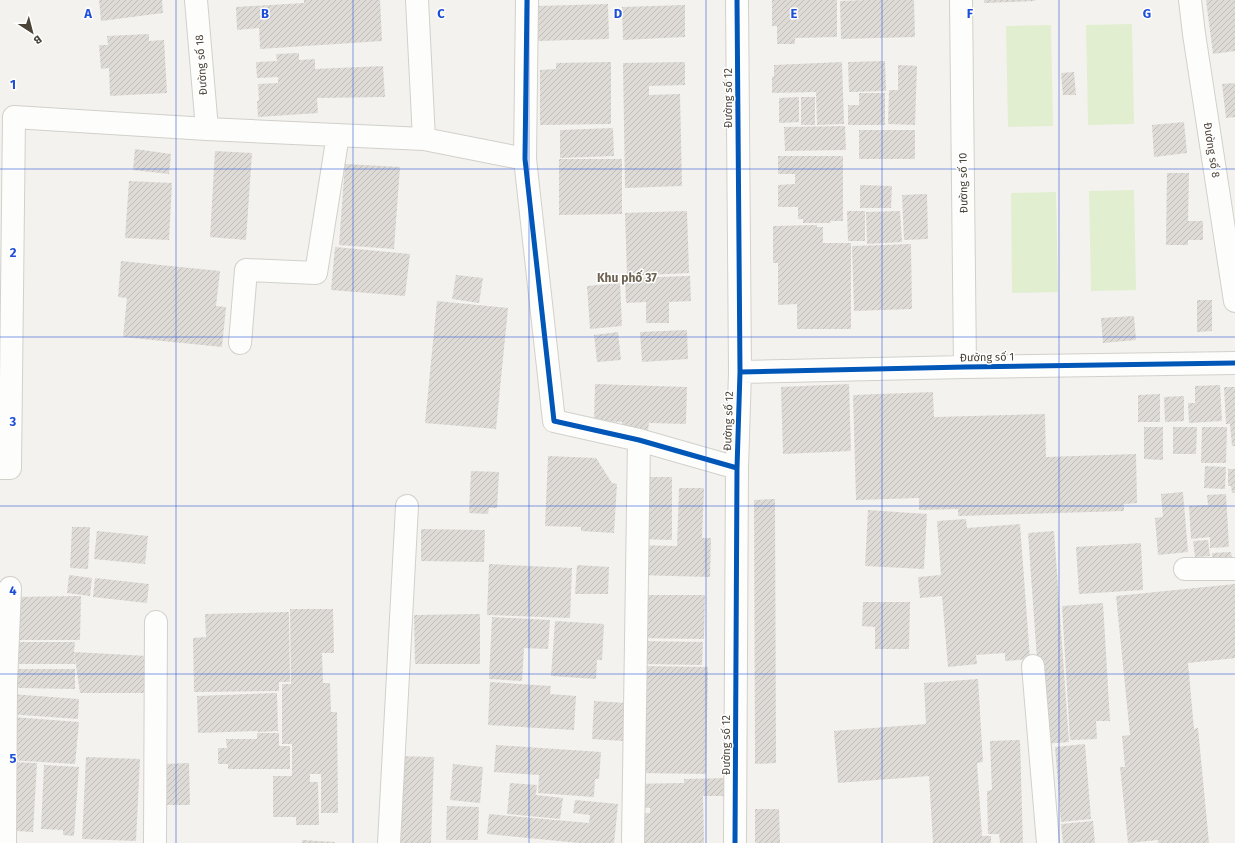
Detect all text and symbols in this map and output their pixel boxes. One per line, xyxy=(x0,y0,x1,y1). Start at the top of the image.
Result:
text: A xyxy=(83,6,92,21)
text: B xyxy=(261,6,269,21)
text: C xyxy=(437,6,445,21)
text: D xyxy=(614,6,623,21)
text: E xyxy=(791,6,798,21)
text: F xyxy=(967,6,974,21)
text: G xyxy=(1143,6,1151,21)
north arrow xyxy=(12,12,52,52)
text: B xyxy=(31,32,44,47)
street label: Đường số 18 xyxy=(193,34,210,96)
street label: Đường số 12 xyxy=(722,68,735,128)
text: 1 xyxy=(10,77,16,92)
street label: Đường số 8 xyxy=(1201,122,1222,179)
street label: Đường số 10 xyxy=(956,153,971,213)
text: 2 xyxy=(10,245,17,260)
district label: Khu phố 37 xyxy=(597,269,657,285)
street label: Đường số 1 xyxy=(960,351,1014,364)
street label: Đường số 12 xyxy=(721,391,736,451)
text: 3 xyxy=(9,414,17,429)
text: 4 xyxy=(9,583,17,598)
street label: Đường số 12 xyxy=(720,715,733,775)
text: 5 xyxy=(10,751,17,766)

